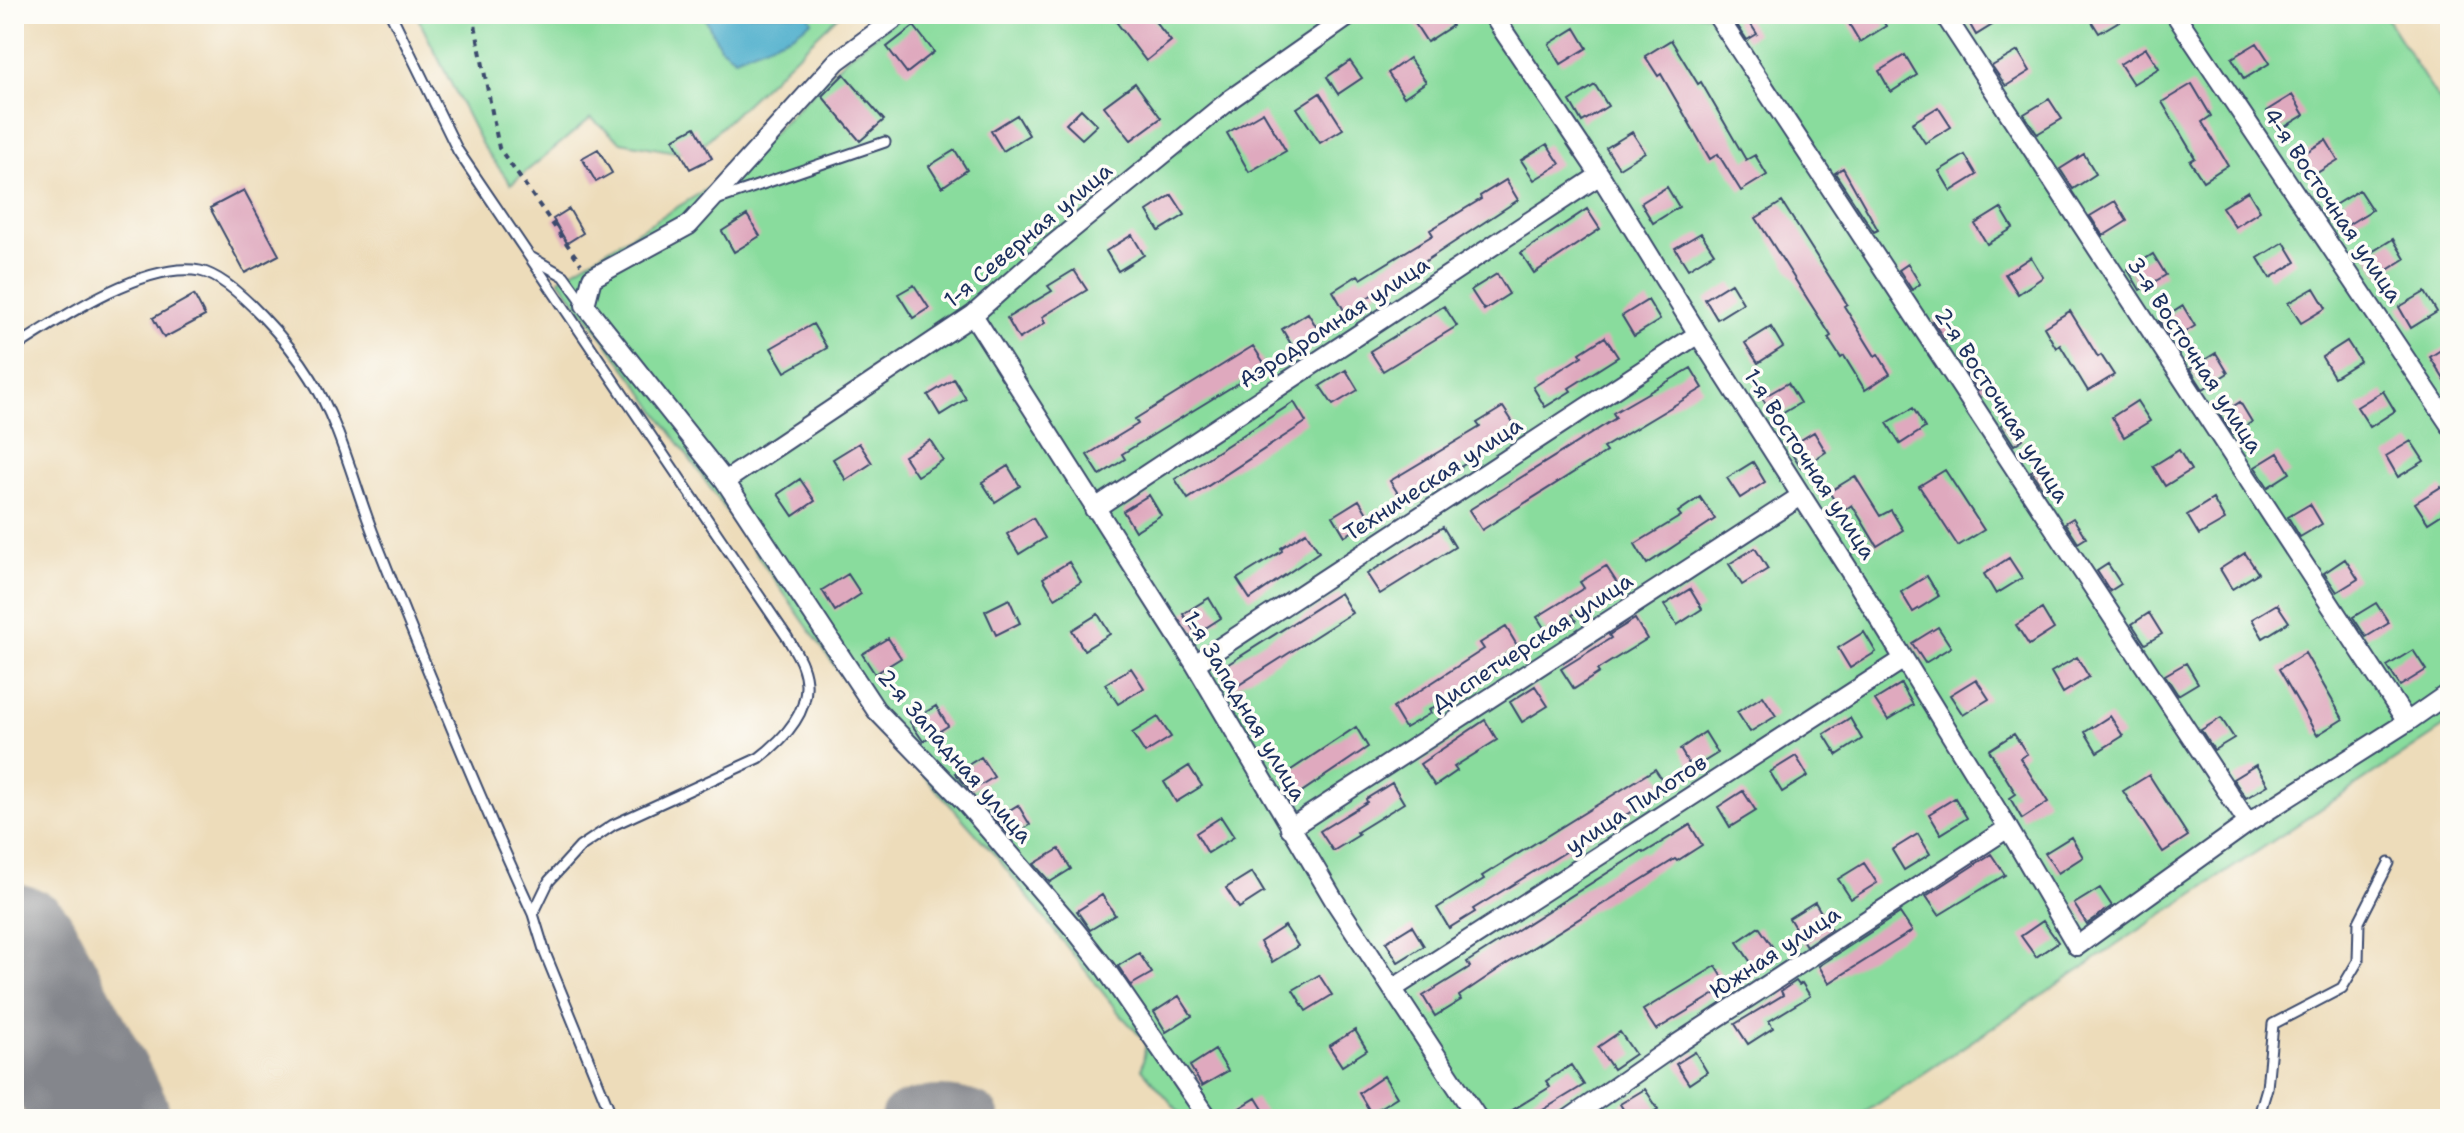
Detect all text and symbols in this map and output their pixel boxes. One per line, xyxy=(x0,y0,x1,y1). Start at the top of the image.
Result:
street label: 4-я Восточная улица xyxy=(2257,102,2409,308)
street label: 1-я Северная улица xyxy=(938,156,1119,314)
street label: Аэродромная улица xyxy=(1233,249,1435,394)
street label: 3-я Восточная улица xyxy=(2121,251,2270,459)
street label: 2-я Восточная улица xyxy=(1928,302,2076,508)
street label: 1-я Восточная улица xyxy=(1737,363,1883,565)
street label: Техническая улица xyxy=(1338,410,1528,548)
street label: Диспетчерская улица xyxy=(1426,566,1639,718)
street label: 1-я Западная улица xyxy=(1177,606,1313,807)
street label: 2-я Западная улица xyxy=(871,663,1039,850)
street label: улица Пилотов xyxy=(1560,747,1712,861)
street label: Южная улица xyxy=(1704,899,1846,1005)

